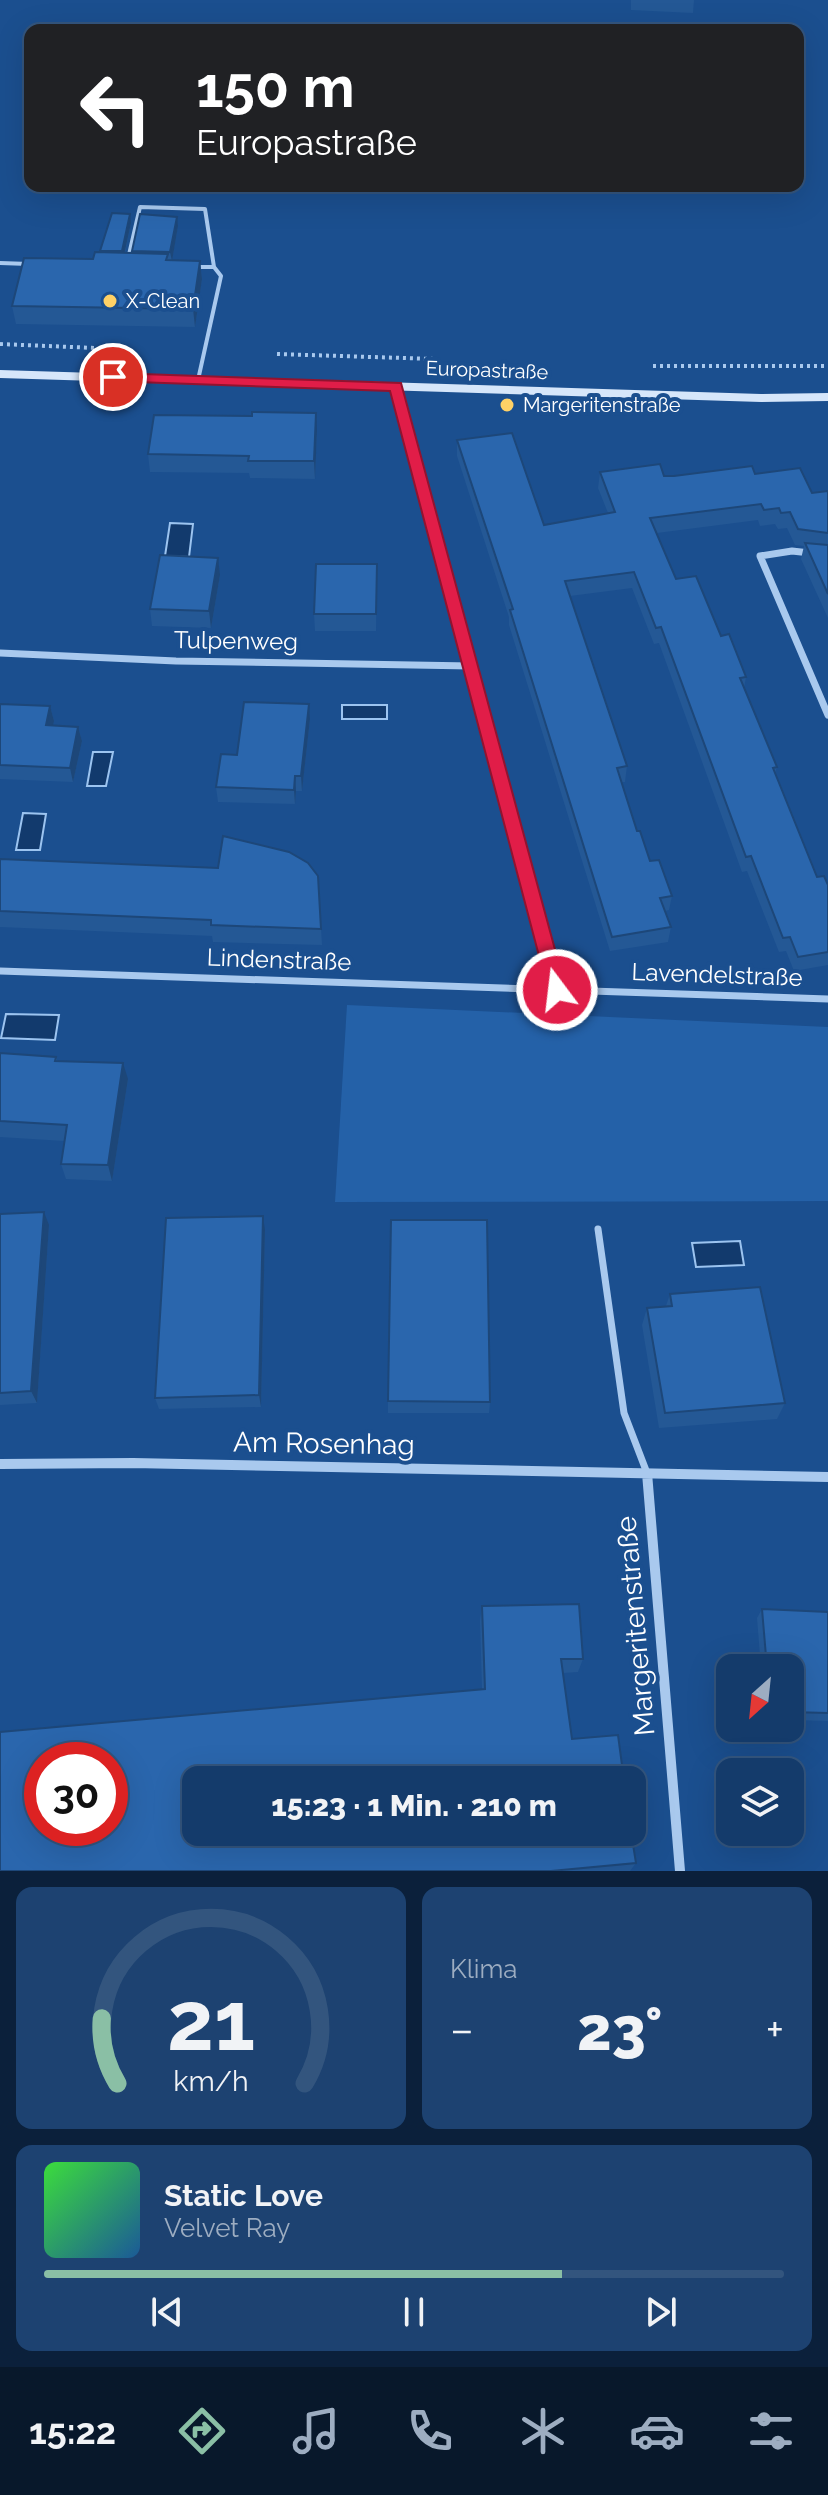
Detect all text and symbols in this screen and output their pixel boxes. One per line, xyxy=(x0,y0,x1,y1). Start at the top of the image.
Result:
text: 150 m xyxy=(196,54,355,120)
icon: left xyxy=(64,56,168,160)
text: Europastraße xyxy=(196,121,417,163)
place label: X-Clean xyxy=(126,289,200,313)
marker: X-Clean xyxy=(101,292,119,310)
pin xyxy=(79,343,147,411)
icon: arrive xyxy=(91,355,135,399)
street label: Europastraße xyxy=(425,356,549,384)
place label: Margeritenstraße xyxy=(523,393,681,417)
marker: Margeritenstraße xyxy=(498,396,516,414)
street label: Tulpenweg xyxy=(174,625,298,656)
street label: Lindenstraße xyxy=(206,942,352,977)
position arrow xyxy=(515,948,599,1032)
street label: Lavendelstraße xyxy=(631,957,803,992)
street label: Am Rosenhag xyxy=(233,1425,415,1462)
street label: Margeritenstraße xyxy=(609,1515,662,1737)
north arrow xyxy=(716,1654,804,1742)
map controls xyxy=(716,1654,804,1846)
speed limit sign: 30 xyxy=(24,1742,128,1846)
button: layers xyxy=(716,1758,804,1846)
text: 15:23 · 1 Min. · 210 m xyxy=(271,1788,557,1823)
text: Klima xyxy=(450,1954,518,1984)
text: 21 xyxy=(167,1972,255,2069)
text: 23° xyxy=(577,1994,663,2064)
text: − xyxy=(450,2004,474,2055)
text: + xyxy=(766,2004,784,2055)
text: km/h xyxy=(173,2064,249,2098)
text: Static Love xyxy=(164,2178,323,2213)
text: Velvet Ray xyxy=(164,2213,290,2243)
icon: previous xyxy=(145,2290,189,2334)
icon: pause xyxy=(392,2290,436,2334)
icon: next xyxy=(639,2290,683,2334)
icon: directions xyxy=(174,2403,230,2459)
icon: music xyxy=(288,2403,344,2459)
icon: phone xyxy=(402,2403,458,2459)
icon: climate xyxy=(515,2403,571,2459)
icon: car xyxy=(629,2403,685,2459)
icon: filters xyxy=(743,2403,799,2459)
text: 15:22 xyxy=(29,2410,116,2452)

